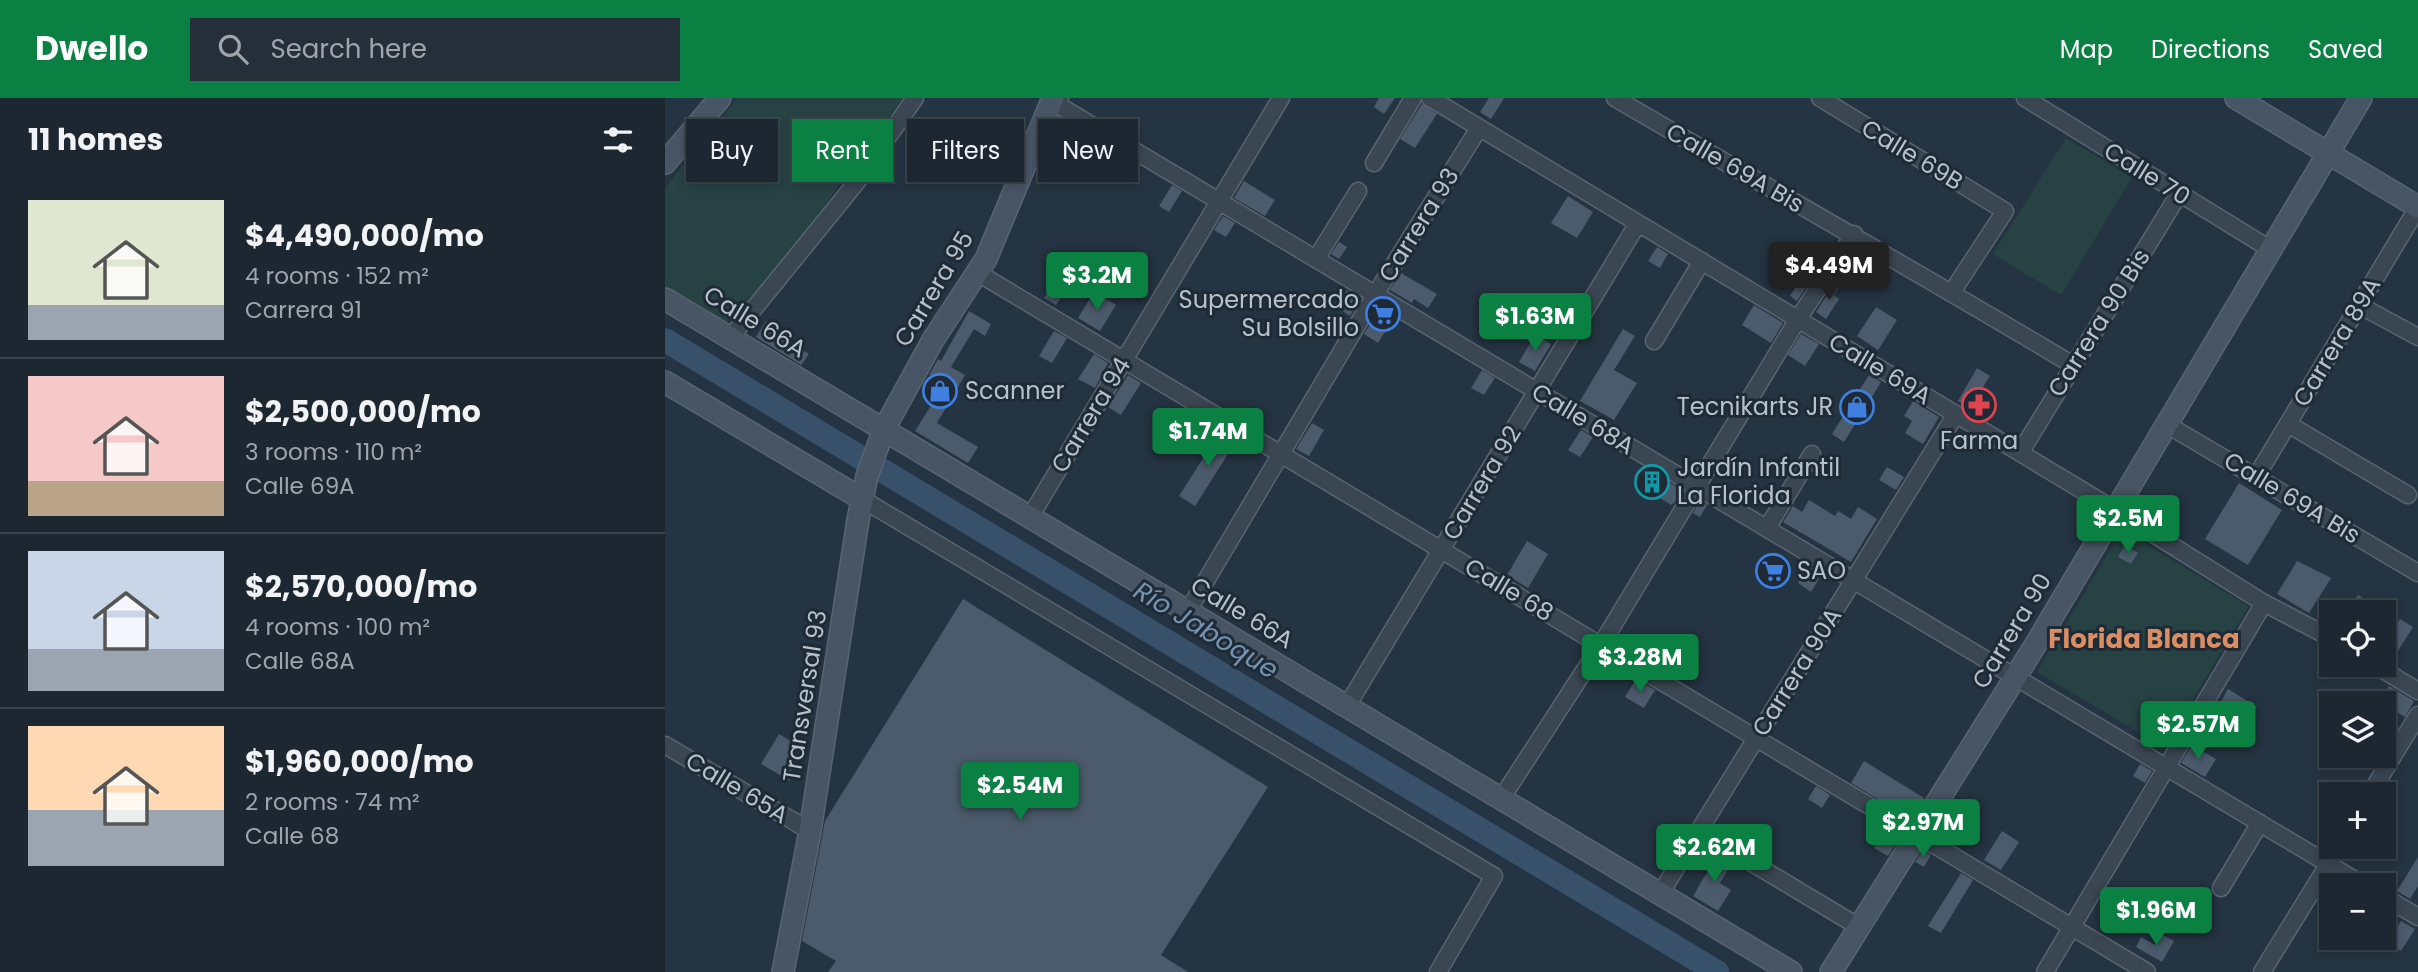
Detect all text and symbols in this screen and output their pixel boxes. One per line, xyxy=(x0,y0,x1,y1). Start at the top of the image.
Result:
search box xyxy=(190,18,680,81)
text: Dwello xyxy=(35,25,148,72)
icon: search xyxy=(214,30,252,68)
text: Search here xyxy=(270,31,427,67)
text: Map xyxy=(2060,33,2113,66)
text: Directions xyxy=(2151,33,2270,66)
text: Saved xyxy=(2308,33,2383,66)
street label: Calle 69B xyxy=(1855,111,1969,198)
street label: Calle 69A Bis xyxy=(1660,115,1810,220)
text: 11 homes xyxy=(28,118,163,161)
chip: Buy xyxy=(686,119,778,182)
chip: Rent xyxy=(792,119,893,182)
chip: Filters xyxy=(907,119,1024,182)
chip: New xyxy=(1038,119,1138,182)
icon: filters xyxy=(599,121,637,159)
street label: Calle 70 xyxy=(2098,134,2197,213)
street label: Carrera 93 xyxy=(1371,162,1467,288)
text: $4,490,000/mo xyxy=(245,214,484,257)
street label: Carrera 95 xyxy=(886,225,981,353)
icon: home xyxy=(84,228,168,312)
pin: $4.49M xyxy=(1772,242,1886,302)
street label: Carrera 90 Bis xyxy=(2040,242,2157,403)
text: $4.49M xyxy=(1785,249,1873,281)
pin: $3.2M xyxy=(1048,252,1146,312)
text: $3.2M xyxy=(1062,259,1132,291)
text: 4 rooms · 152 m² xyxy=(245,260,429,292)
street label: Carrera 89A xyxy=(2285,271,2388,413)
street label: Calle 66A xyxy=(698,278,813,365)
place label: Supermercado Su Bolsillo xyxy=(1179,283,1359,344)
text: Carrera 91 xyxy=(245,294,362,326)
pin: $1.63M xyxy=(1478,294,1592,353)
supermarket icon: Supermercado Su Bolsillo xyxy=(1364,295,1402,333)
text: $1.63M xyxy=(1495,300,1575,332)
street label: Calle 69A xyxy=(1823,325,1938,412)
street label: Carrera 94 xyxy=(1043,351,1138,479)
shop icon: Scanner xyxy=(921,372,959,410)
place label: Scanner xyxy=(965,374,1064,407)
street label: Calle 68A xyxy=(1526,375,1641,462)
pharmacy icon: Farma xyxy=(1960,386,1998,424)
shop icon: Tecnikarts JR xyxy=(1838,388,1876,426)
text: $2,500,000/mo xyxy=(245,390,481,433)
place label: Tecnikarts JR xyxy=(1677,390,1833,423)
icon: home xyxy=(84,404,168,488)
pin: $1.74M xyxy=(1151,408,1265,468)
text: $1.74M xyxy=(1168,415,1248,447)
street label: Carrera 92 xyxy=(1434,419,1529,546)
place label: Farma xyxy=(1940,424,2018,457)
text: 3 rooms · 110 m² xyxy=(245,436,422,468)
street label: Calle 69A Bis xyxy=(2218,444,2367,551)
place label: Jardín Infantil La Florida xyxy=(1677,451,1840,512)
building icon: Jardín Infantil La Florida xyxy=(1633,463,1671,501)
text: Calle 69A xyxy=(245,470,355,502)
pin: $2.5M xyxy=(2079,496,2177,555)
text: $2.5M xyxy=(2093,502,2163,534)
street label: Calle 68 xyxy=(1459,550,1560,629)
supermarket icon: SAO xyxy=(1754,552,1792,590)
place label: SAO xyxy=(1797,554,1846,587)
text: $2,570,000/mo xyxy=(245,565,477,608)
street label: Carrera 90 xyxy=(1964,567,2059,695)
street label: Calle 66A xyxy=(1185,569,1300,656)
water label: Río Jaboque xyxy=(1127,573,1285,687)
icon: home xyxy=(84,579,168,663)
map controls xyxy=(2319,600,2396,950)
button: locate xyxy=(2319,600,2396,677)
street label: Carrera 90A xyxy=(1744,601,1849,742)
street label: Transversal 93 xyxy=(775,608,834,784)
text: 4 rooms · 100 m² xyxy=(245,611,430,643)
district label: Florida Blanca xyxy=(2048,621,2240,657)
pin: $3.28M xyxy=(1583,634,1697,694)
text: $3.28M xyxy=(1598,641,1682,673)
text: Calle 68A xyxy=(245,645,355,677)
button: layers xyxy=(2319,691,2396,768)
pin: $2.57M xyxy=(2141,702,2255,761)
text: $2.57M xyxy=(2156,708,2240,740)
text: $1,960,000/mo xyxy=(245,740,474,783)
street label: Calle 65A xyxy=(680,744,795,831)
icon: home xyxy=(84,754,168,838)
pin: $2.54M xyxy=(963,762,1077,822)
text: $2.54M xyxy=(977,769,1063,801)
button: + xyxy=(2319,782,2396,859)
text: 2 rooms · 74 m² xyxy=(245,786,420,818)
pin: $2.97M xyxy=(1866,800,1980,859)
text: $2.97M xyxy=(1882,806,1964,838)
text: Calle 68 xyxy=(245,820,339,852)
pin: $2.62M xyxy=(1657,824,1771,884)
text: $2.62M xyxy=(1672,831,1756,863)
button: − xyxy=(2319,873,2396,950)
pin: $1.96M xyxy=(2099,888,2213,947)
text: $1.96M xyxy=(2116,894,2196,926)

